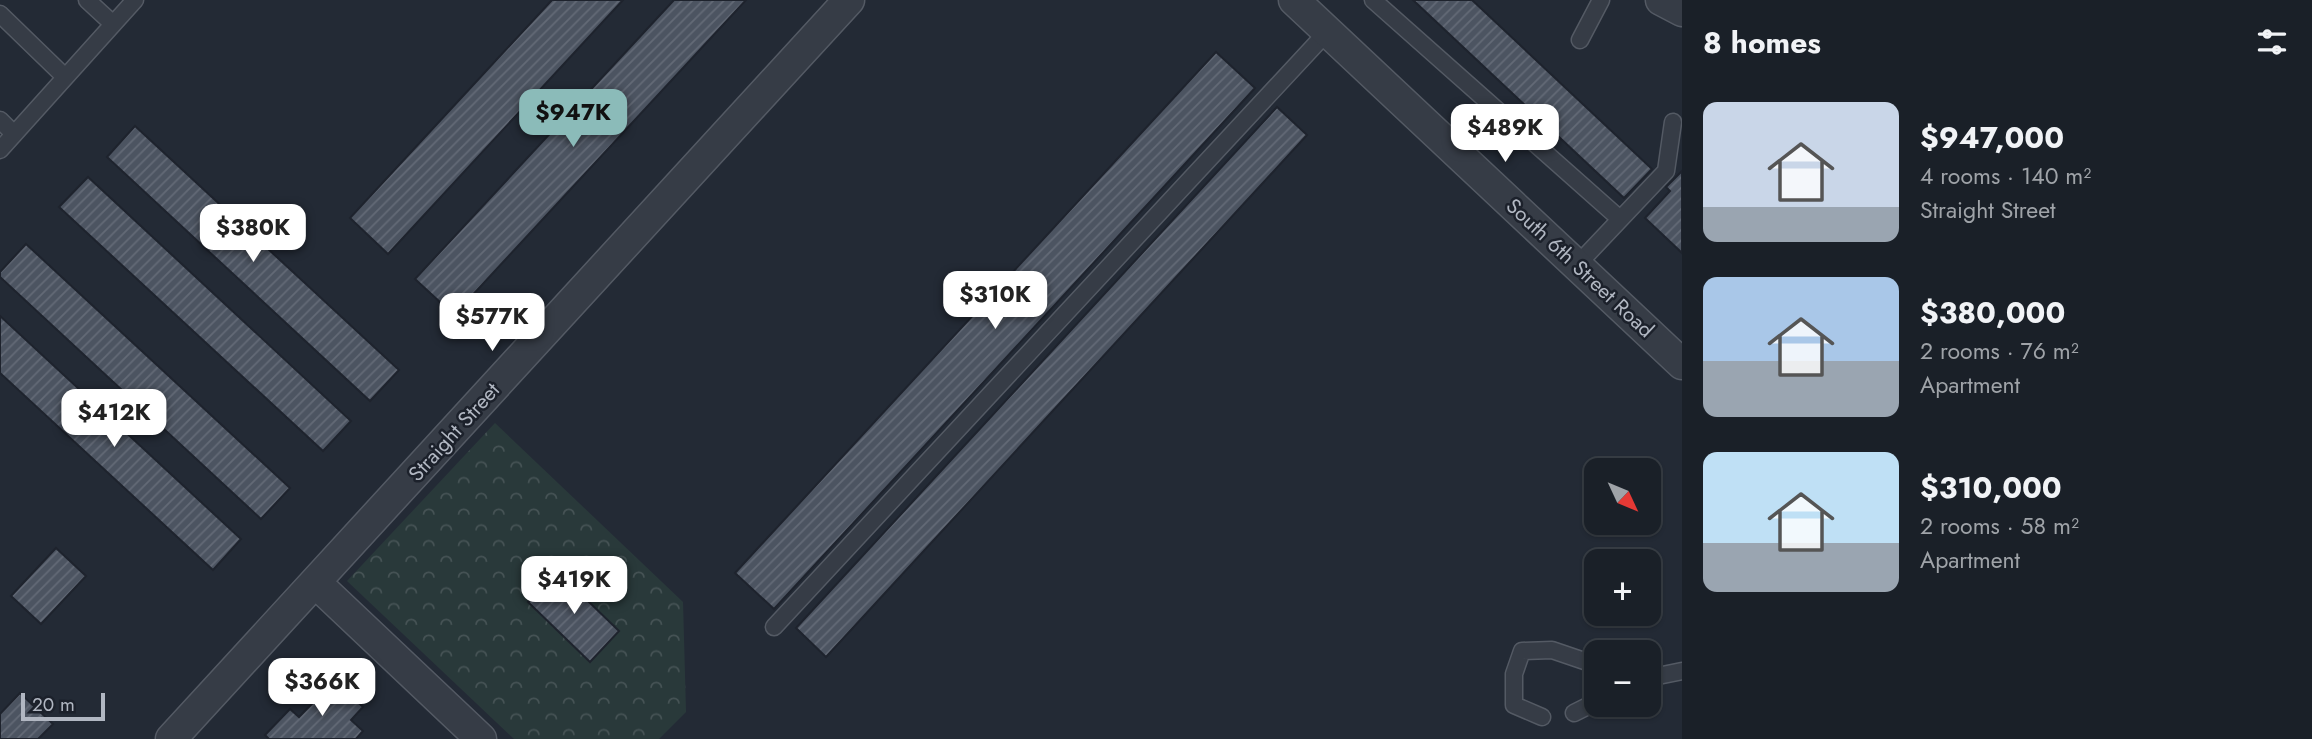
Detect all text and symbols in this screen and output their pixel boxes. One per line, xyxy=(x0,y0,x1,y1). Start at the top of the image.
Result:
text: 8 homes xyxy=(1703,21,1821,64)
icon: filters xyxy=(2253,23,2291,61)
pin: $947K xyxy=(524,90,622,149)
text: $947K xyxy=(535,95,611,129)
pin: $489K xyxy=(1456,104,1554,164)
text: $489K xyxy=(1467,110,1543,144)
text: $947,000 xyxy=(1920,116,2064,159)
icon: home xyxy=(1759,130,1843,214)
text: 4 rooms · 140 m² xyxy=(1920,159,2091,193)
street label: South 6th Street Road xyxy=(1499,191,1661,345)
text: Straight Street xyxy=(1920,193,2056,227)
pin: $380K xyxy=(204,204,302,264)
text: $380K xyxy=(216,210,290,244)
pin: $310K xyxy=(946,272,1044,331)
text: $310K xyxy=(959,277,1031,311)
text: $380,000 xyxy=(1920,291,2065,334)
pin: $577K xyxy=(443,294,541,353)
text: $577K xyxy=(456,299,528,333)
icon: home xyxy=(1759,305,1843,389)
text: 2 rooms · 76 m² xyxy=(1920,334,2079,368)
text: Apartment xyxy=(1920,368,2020,402)
street label: Straight Street xyxy=(401,376,507,488)
pin: $412K xyxy=(65,390,163,449)
text: $412K xyxy=(77,395,151,429)
north arrow xyxy=(1584,458,1661,536)
map controls xyxy=(1584,458,1661,717)
text: $310,000 xyxy=(1920,466,2062,509)
icon: home xyxy=(1759,480,1843,564)
text: 2 rooms · 58 m² xyxy=(1920,509,2079,543)
text: Apartment xyxy=(1920,543,2020,577)
button: + xyxy=(1584,549,1661,626)
pin: $419K xyxy=(525,556,623,616)
text: $419K xyxy=(537,562,611,596)
button: − xyxy=(1584,640,1661,717)
pin: $366K xyxy=(273,658,371,718)
text: $366K xyxy=(284,664,360,698)
scale bar xyxy=(21,690,105,722)
text: 20 m xyxy=(32,691,75,718)

